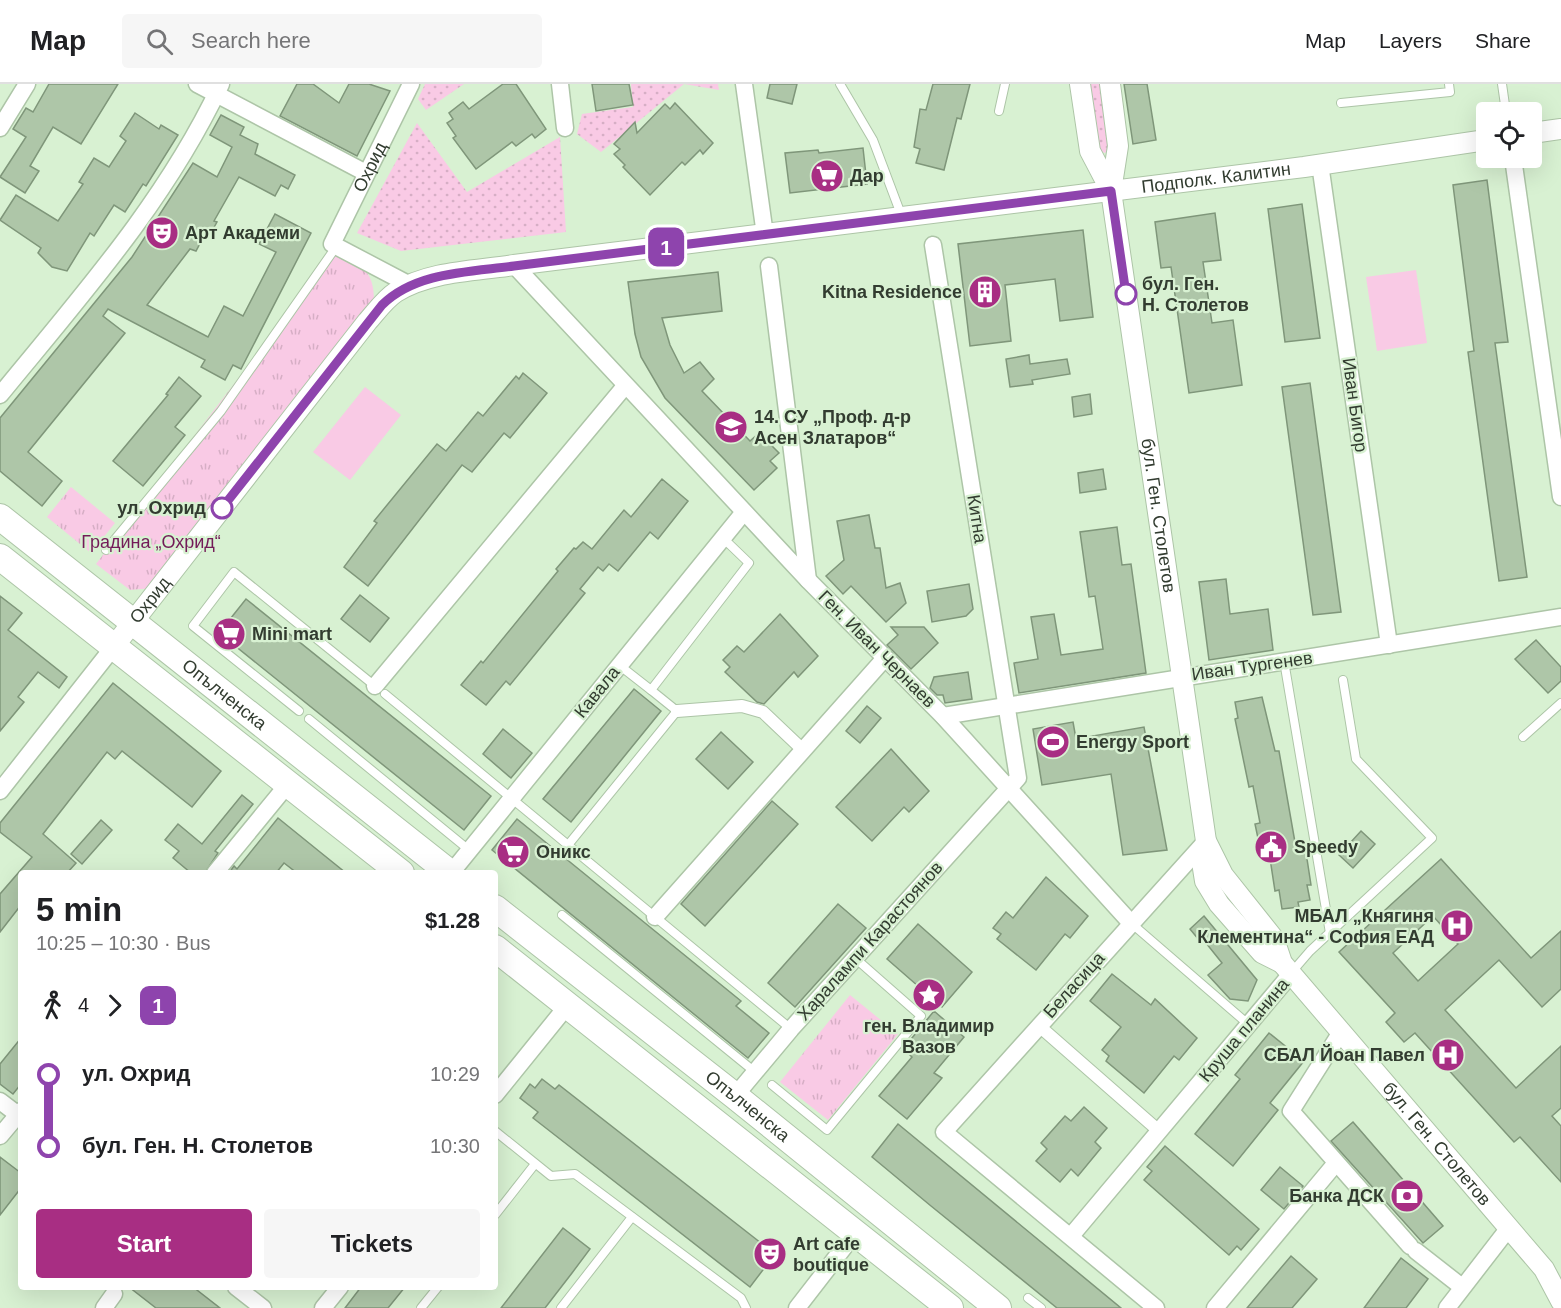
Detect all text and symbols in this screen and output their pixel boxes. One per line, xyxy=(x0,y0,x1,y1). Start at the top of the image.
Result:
search box xyxy=(122,14,542,68)
text: Map xyxy=(30,25,86,56)
icon: search xyxy=(143,25,176,58)
text: Search here xyxy=(191,28,311,53)
text: Map xyxy=(1305,29,1346,52)
text: Layers xyxy=(1379,29,1442,52)
text: Share xyxy=(1475,29,1531,52)
map controls xyxy=(1476,102,1542,168)
button: locate xyxy=(1476,102,1542,168)
street label: Охрид xyxy=(349,138,391,195)
supermarket icon: Дар xyxy=(809,158,845,194)
street label: Подполк. Калитин xyxy=(1140,159,1292,197)
place label: Дар xyxy=(850,166,884,186)
theatre icon: Арт Академи xyxy=(144,215,180,251)
place label: Арт Академи xyxy=(185,223,300,243)
line badge: 1 xyxy=(646,228,686,266)
text: 1 xyxy=(660,236,672,259)
building icon: Kitna Residence xyxy=(967,274,1003,310)
place label: бул. Ген. Н. Столетов xyxy=(1142,274,1249,315)
place label: Kitna Residence xyxy=(822,282,962,302)
marker: бул. Ген. Н. Столетов xyxy=(1115,283,1137,305)
street label: Иван Бигор xyxy=(1338,356,1372,454)
place label: 14. СУ „Проф. д-р Асен Златаров“ xyxy=(754,407,911,448)
school or university icon: 14. СУ „Проф. д-р Асен Златаров“ xyxy=(713,409,749,445)
street label: бул. Ген. Столетов xyxy=(1137,437,1180,594)
street label: Китна xyxy=(963,493,991,546)
marker: ул. Охрид xyxy=(211,497,233,519)
place label: ул. Охрид xyxy=(117,498,207,518)
park label: Градина „Охрид“ xyxy=(81,532,221,552)
street label: Охрид xyxy=(126,572,175,627)
street label: Ген. Иван Чернаев xyxy=(814,586,940,712)
supermarket icon: Mini mart xyxy=(211,616,247,652)
place label: Mini mart xyxy=(252,624,332,644)
street label: Иван Тургенев xyxy=(1190,648,1314,684)
street label: Опълченска xyxy=(178,655,271,734)
street label: Кавала xyxy=(570,661,624,722)
sports icon: Energy Sport xyxy=(1035,724,1071,760)
place label: Energy Sport xyxy=(1076,732,1189,752)
public building icon: Speedy xyxy=(1253,829,1289,865)
supermarket icon: Оникс xyxy=(495,834,531,870)
place label: Speedy xyxy=(1294,837,1358,857)
place label: Оникс xyxy=(536,842,591,862)
street label: Харалампи Карастоянов xyxy=(793,858,947,1024)
text: 5 min xyxy=(36,891,122,928)
place label: МБАЛ „Княгиня Клементина“ - София ЕАД xyxy=(1197,906,1434,947)
text: $1.28 xyxy=(425,908,480,933)
hospital icon: МБАЛ „Княгиня Клементина“ - София ЕАД xyxy=(1439,908,1475,944)
text: 10:25 – 10:30 · Bus xyxy=(36,932,211,954)
street label: Беласица xyxy=(1039,947,1109,1022)
street label: Круша планина xyxy=(1195,973,1294,1086)
place icon: ген. Владимир Вазов xyxy=(911,977,947,1013)
icon: walk xyxy=(36,989,69,1022)
icon: forward xyxy=(98,989,131,1022)
text: 4 xyxy=(78,994,89,1016)
text: 1 xyxy=(152,994,164,1017)
place label: ген. Владимир Вазов xyxy=(864,1016,994,1057)
hospital icon: СБАЛ Йоан Павел xyxy=(1430,1037,1466,1073)
place label: СБАЛ Йоан Павел xyxy=(1264,1044,1425,1065)
text: ул. Охрид xyxy=(82,1061,190,1086)
text: 10:29 xyxy=(430,1063,480,1085)
street label: Опълченска xyxy=(701,1067,794,1146)
street label: бул. Ген. Столетов xyxy=(1378,1078,1495,1209)
text: бул. Ген. Н. Столетов xyxy=(82,1133,313,1158)
text: 10:30 xyxy=(430,1135,480,1157)
bank icon: Банка ДСК xyxy=(1389,1178,1425,1214)
place label: Банка ДСК xyxy=(1289,1186,1385,1206)
button: Start xyxy=(36,1209,252,1278)
button: Tickets xyxy=(264,1209,480,1278)
place label: Art cafe boutique xyxy=(793,1234,869,1275)
theatre icon: Art cafe boutique xyxy=(752,1236,788,1272)

